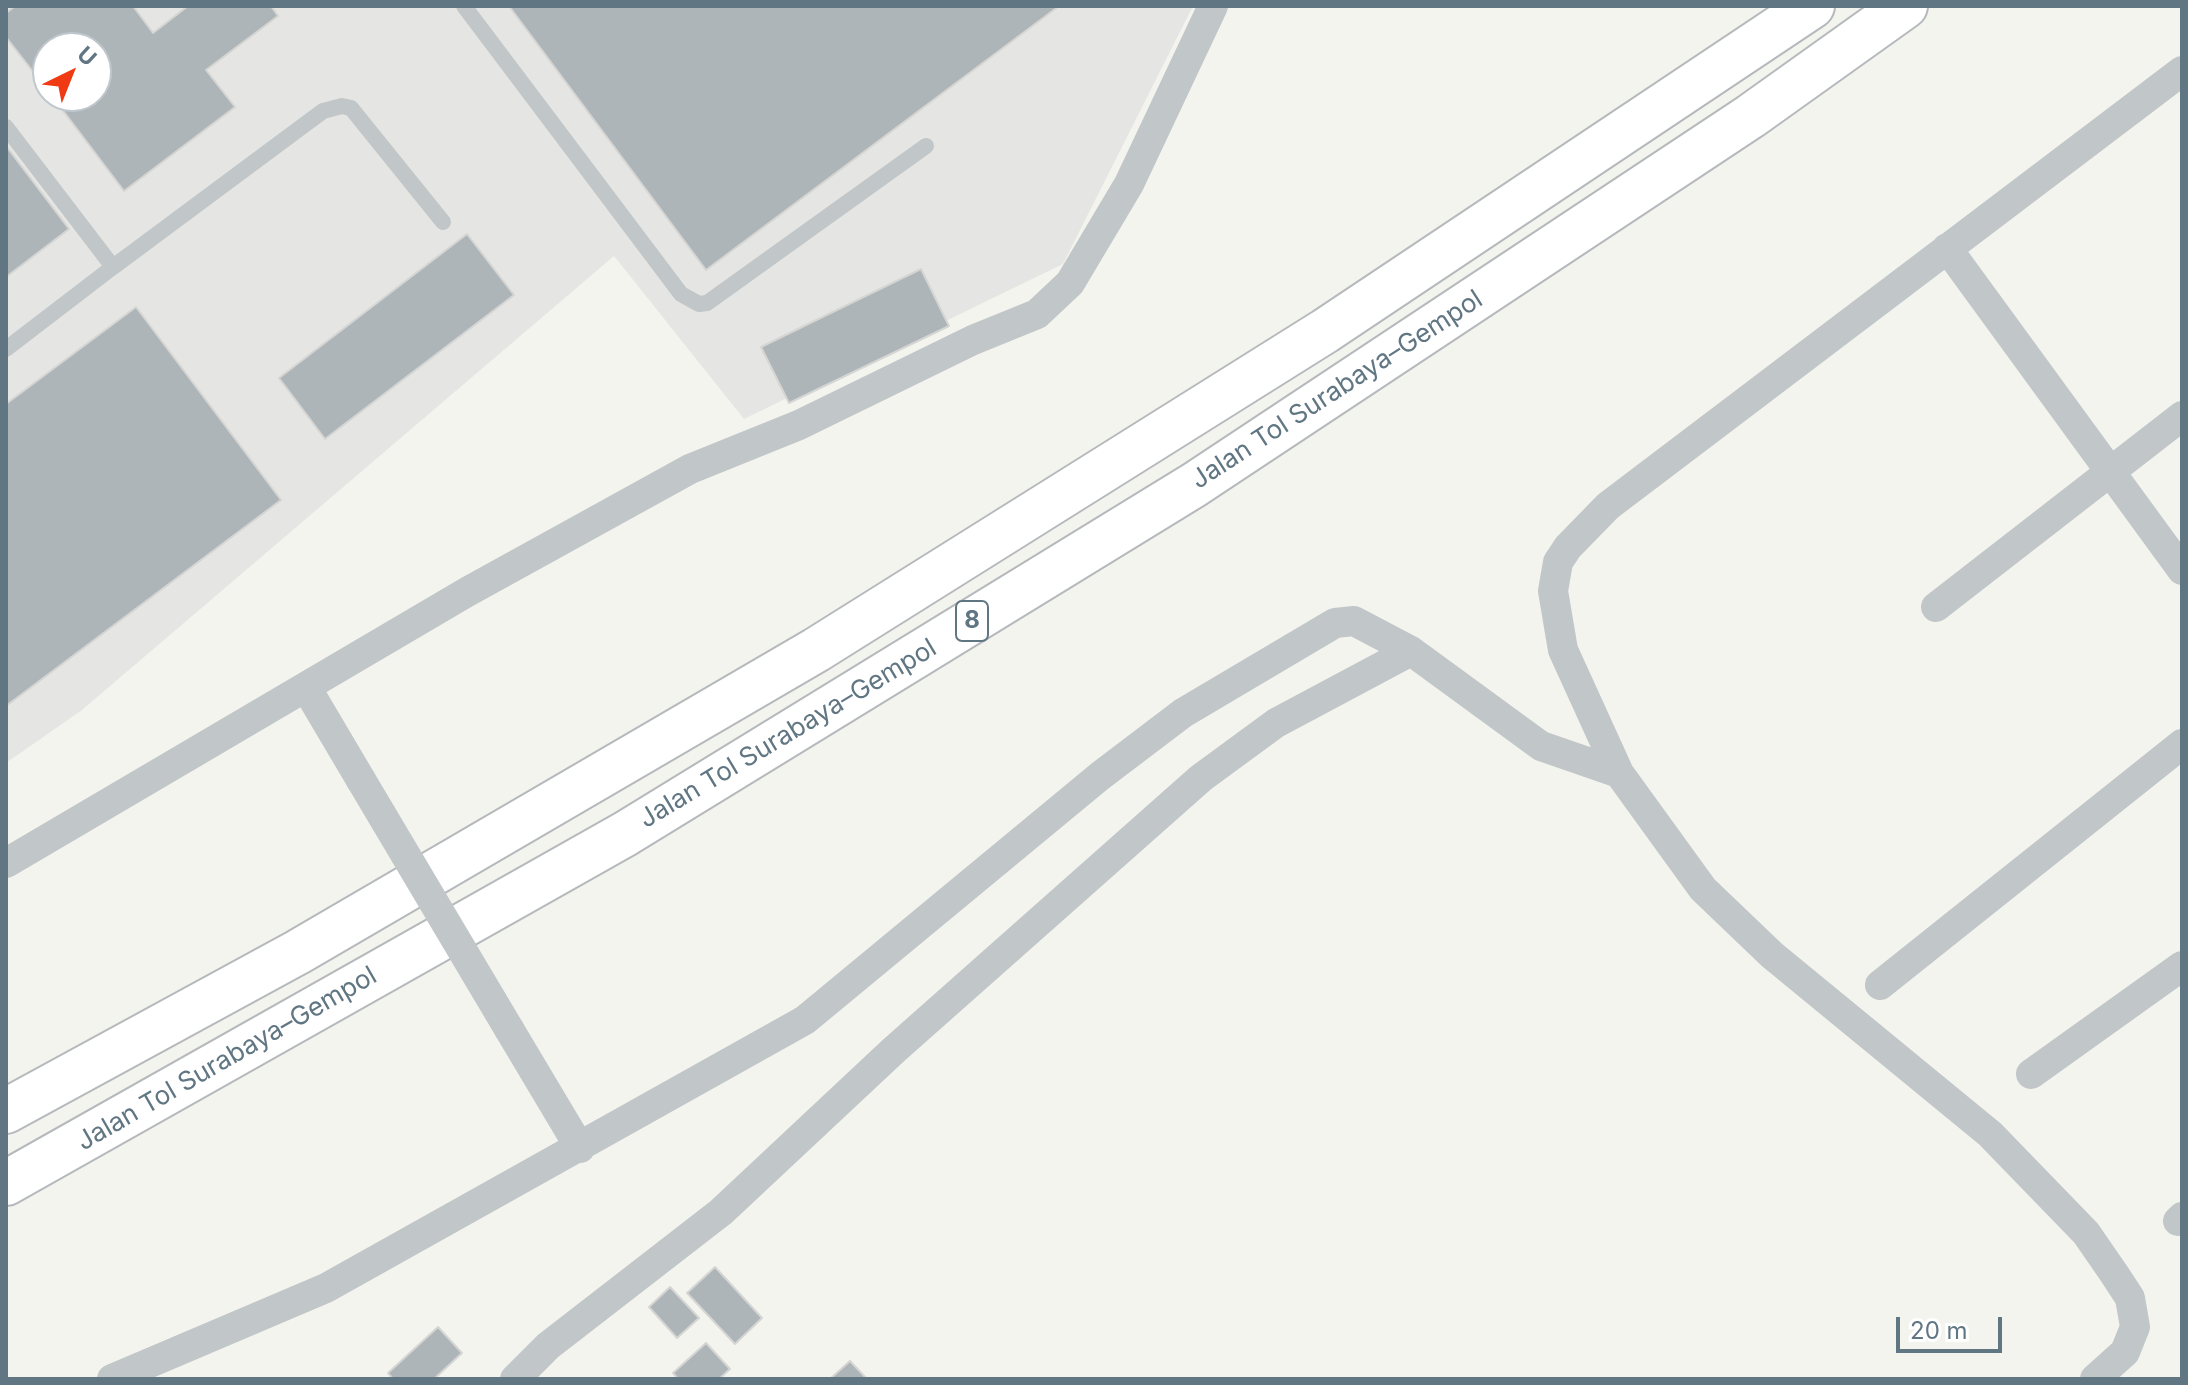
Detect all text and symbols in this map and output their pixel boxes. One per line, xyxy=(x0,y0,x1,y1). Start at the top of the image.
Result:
north arrow xyxy=(32,32,112,112)
text: U xyxy=(72,41,102,71)
street label: Jalan Tol Surabaya–Gempol xyxy=(1186,284,1488,496)
road number: 8 xyxy=(956,601,988,641)
street label: Jalan Tol Surabaya–Gempol xyxy=(634,633,942,835)
street label: Jalan Tol Surabaya–Gempol xyxy=(72,960,382,1158)
scale bar xyxy=(1900,1301,2006,1351)
text: 20 m xyxy=(1910,1316,1968,1345)

